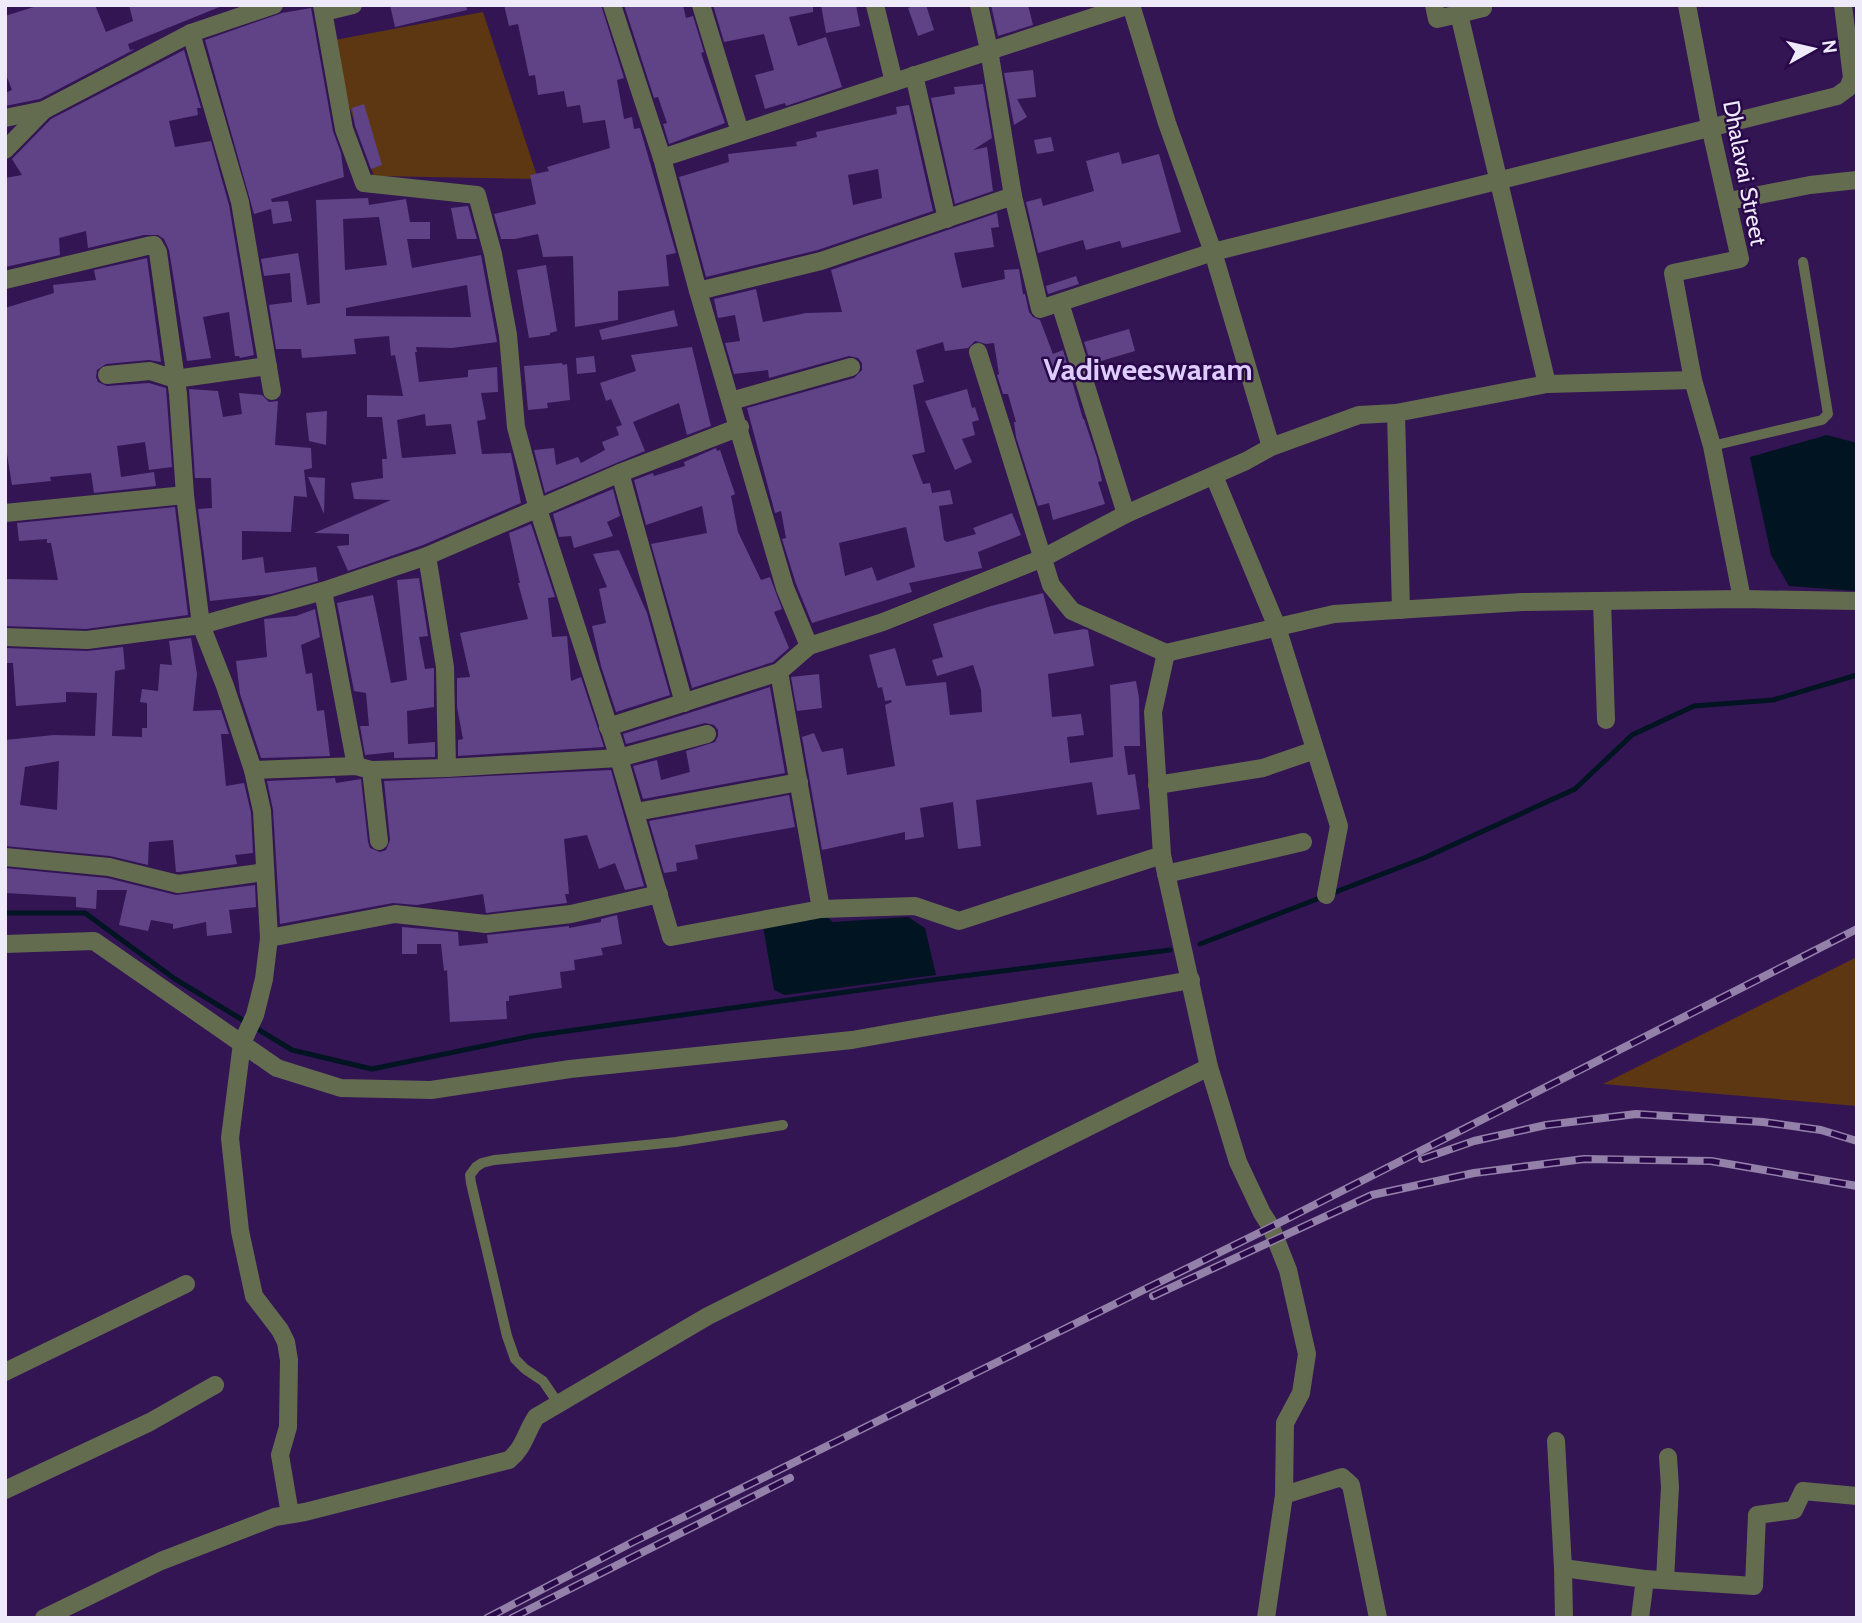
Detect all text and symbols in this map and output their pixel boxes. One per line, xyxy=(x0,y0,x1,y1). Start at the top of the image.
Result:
north arrow xyxy=(1778,14,1848,84)
text: N xyxy=(1817,38,1842,55)
street label: Dhalavai Street xyxy=(1717,98,1773,248)
district label: Vadiweeswaram xyxy=(1043,351,1253,388)

